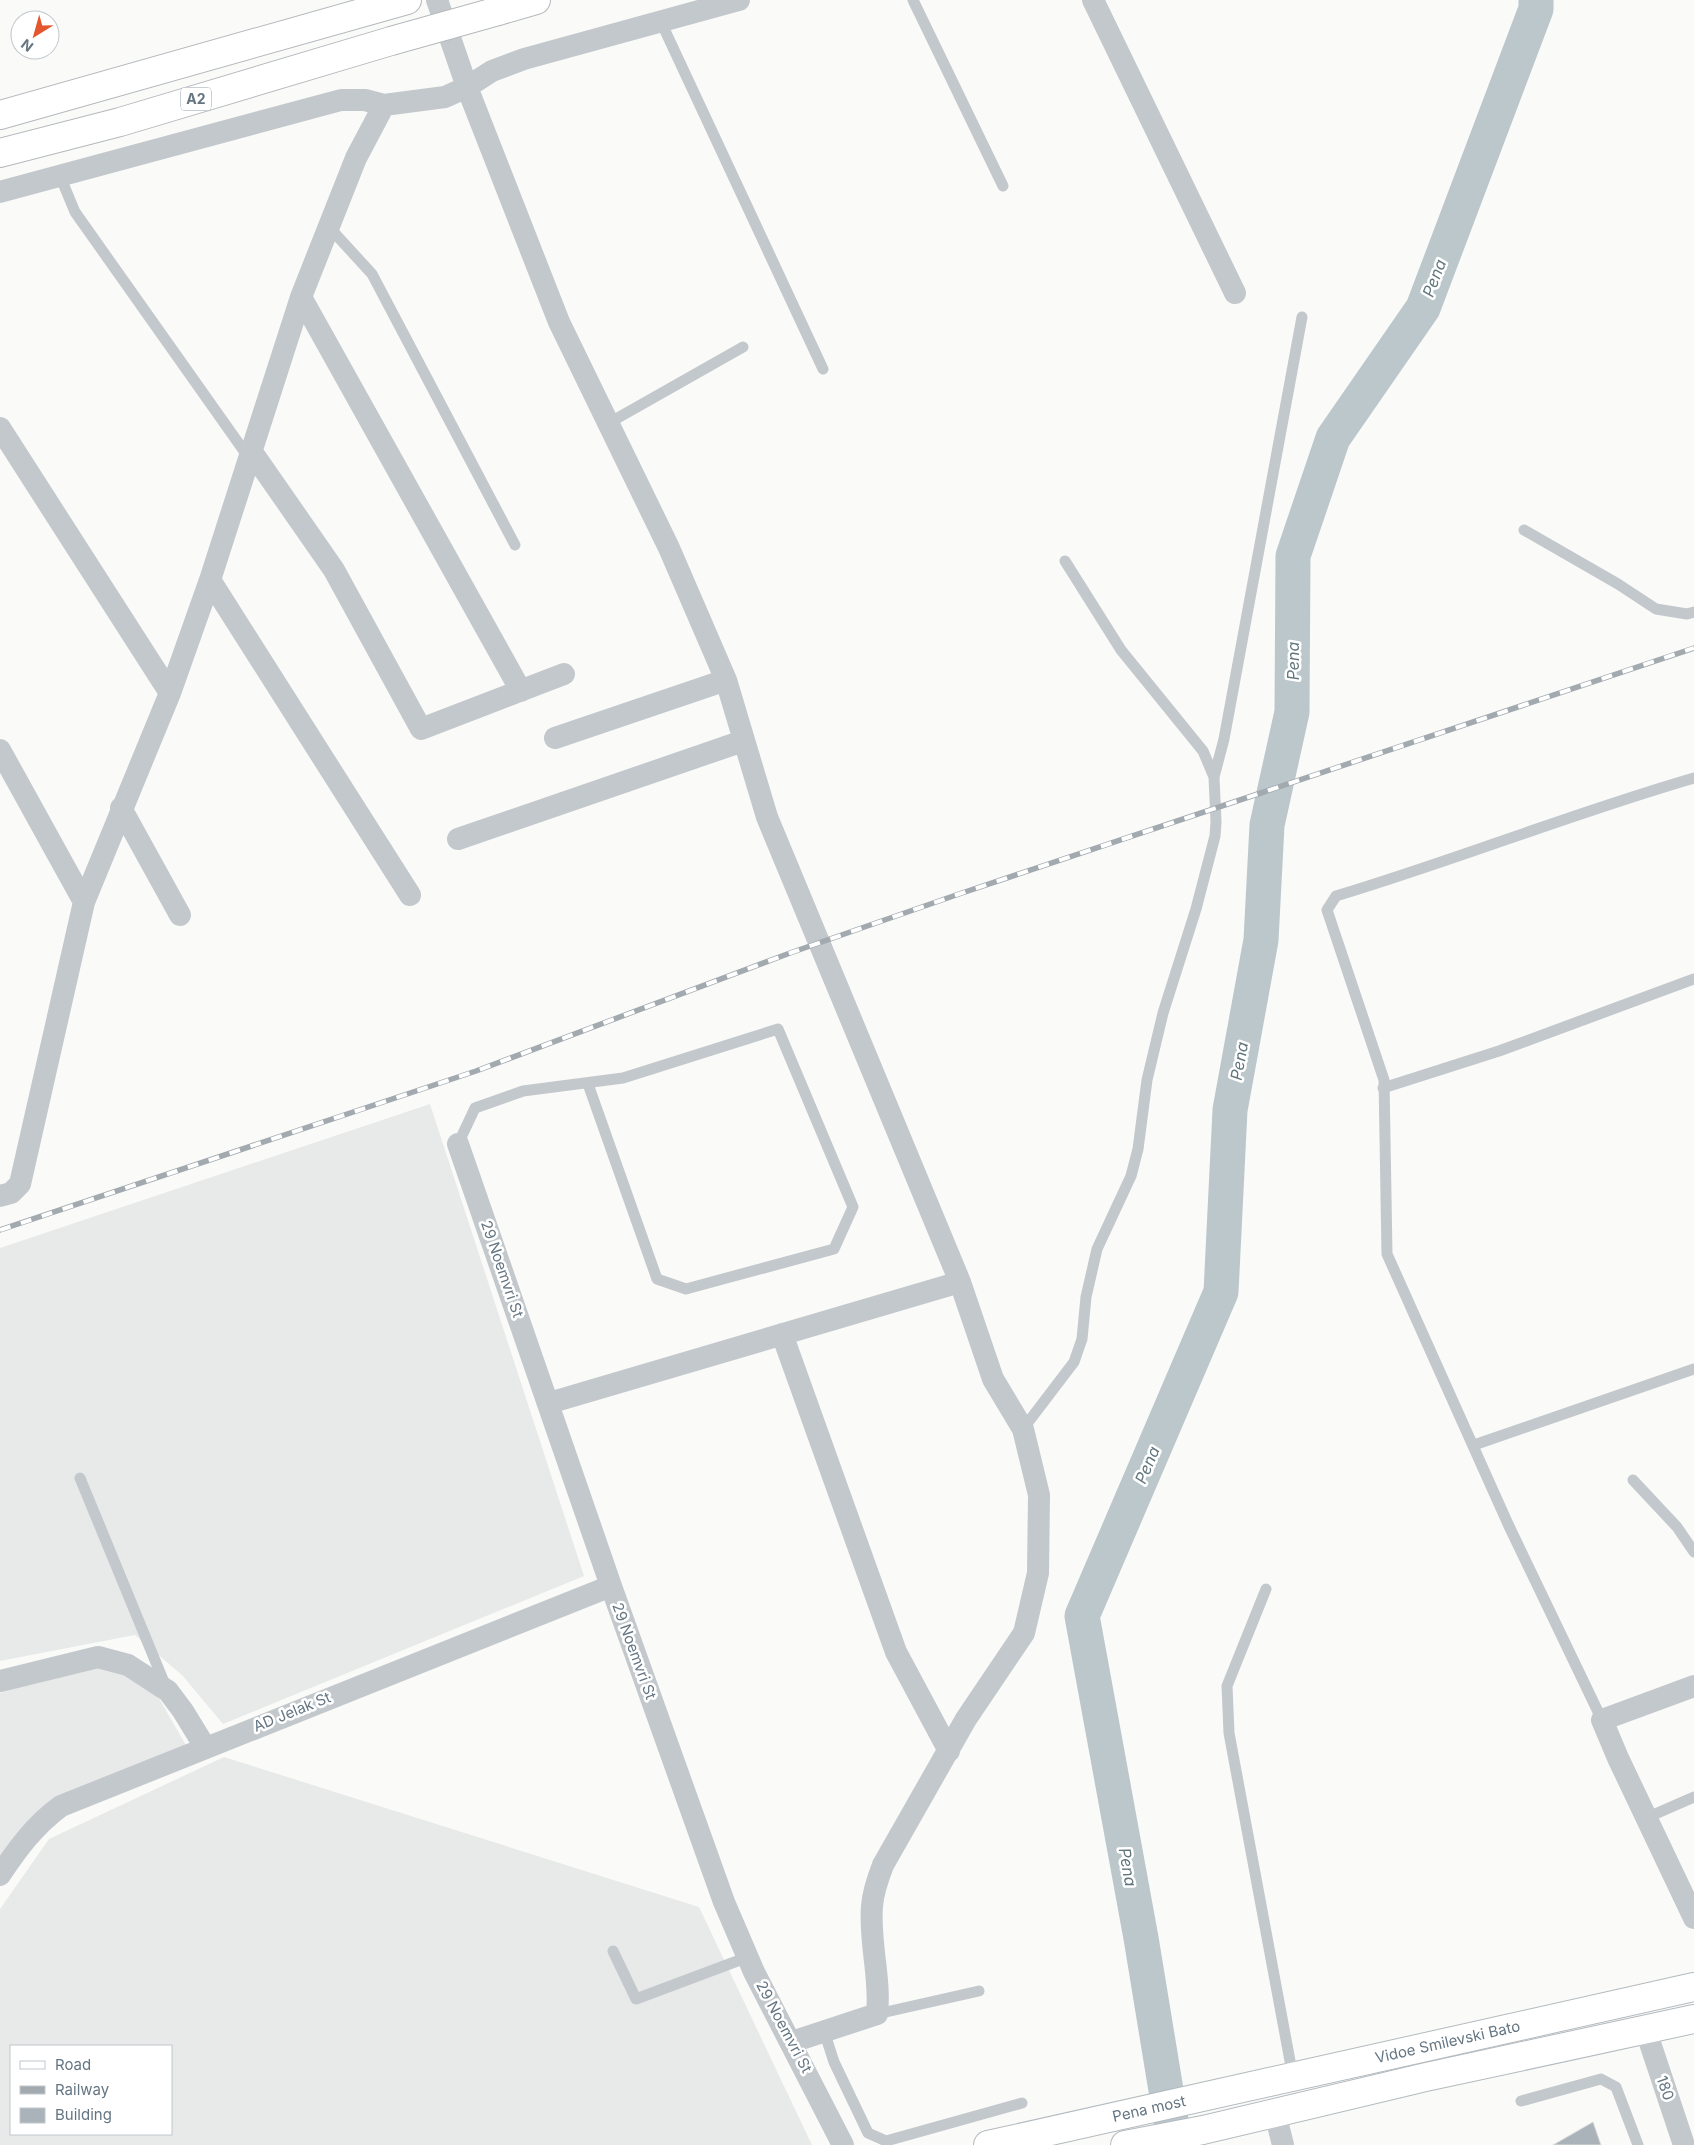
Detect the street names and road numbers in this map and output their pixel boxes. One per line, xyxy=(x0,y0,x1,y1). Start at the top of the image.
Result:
road number: A2 xyxy=(181,88,211,110)
street label: 29 Noemvri St xyxy=(477,1218,528,1320)
street label: 29 Noemvri St xyxy=(608,1600,661,1702)
street label: AD Jelak St xyxy=(250,1687,333,1736)
street label: 29 Noemvri St xyxy=(752,1978,817,2076)
street label: Vidoe Smilevski Bato xyxy=(1373,2016,1522,2067)
street label: 180 xyxy=(1652,2073,1678,2103)
street label: Pena most xyxy=(1110,2091,1188,2126)

